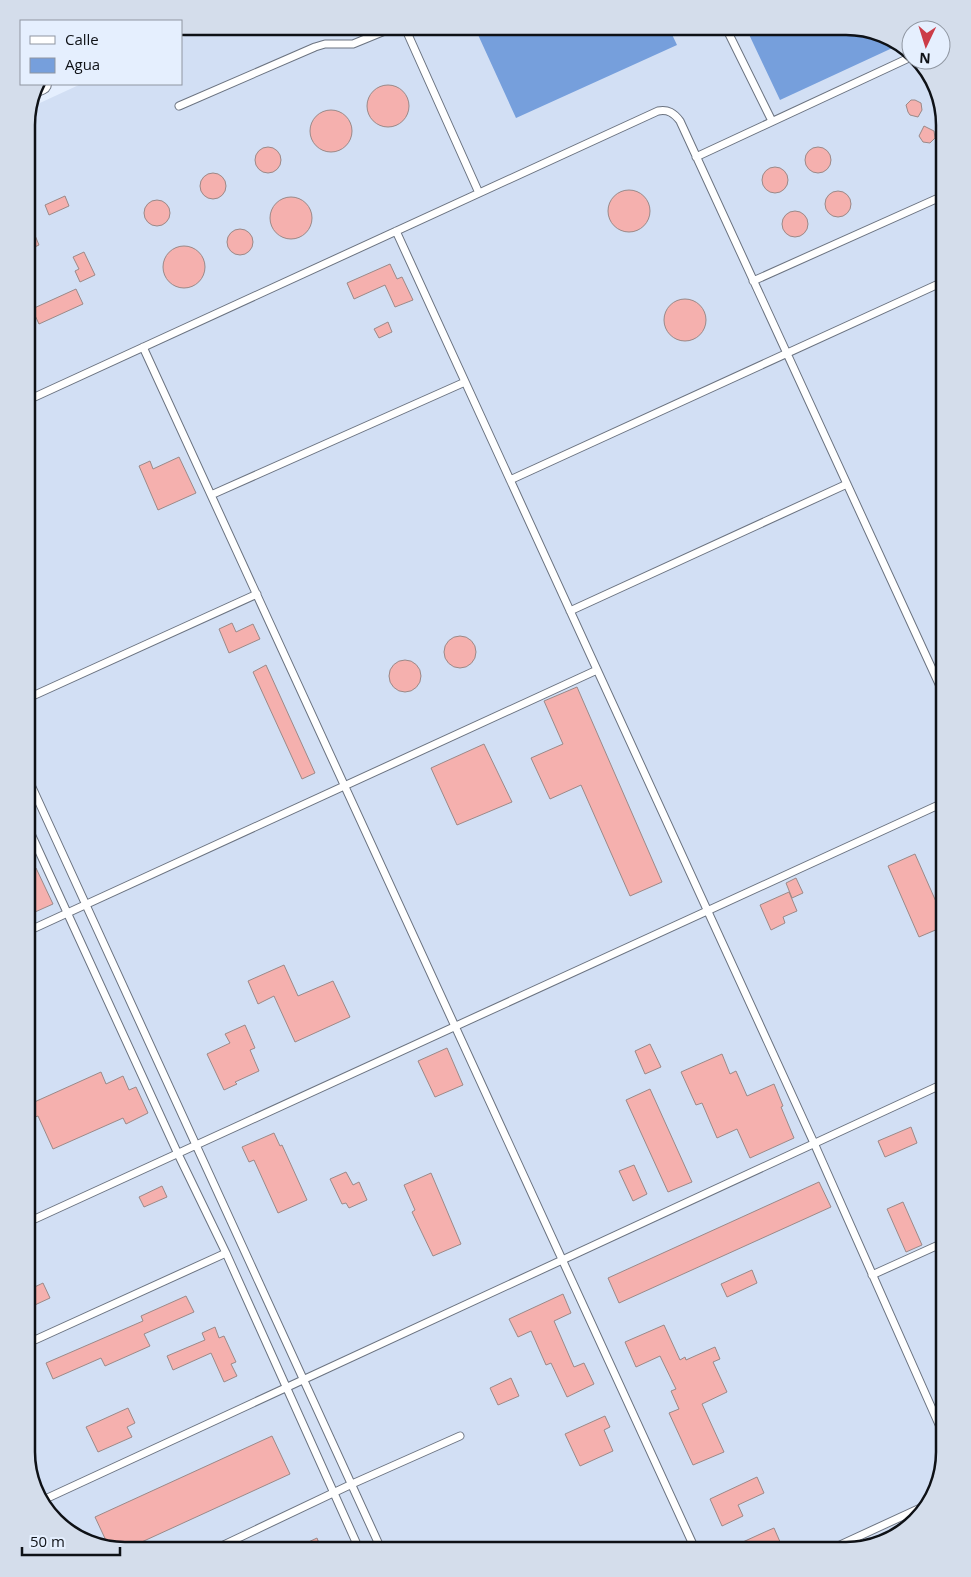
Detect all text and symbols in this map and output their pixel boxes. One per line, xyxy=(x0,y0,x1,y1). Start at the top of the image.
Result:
legend xyxy=(20,20,182,85)
north arrow xyxy=(901,20,951,70)
text: Calle xyxy=(65,29,99,49)
text: N xyxy=(919,49,931,68)
text: Agua xyxy=(65,54,100,74)
scale bar xyxy=(22,1524,120,1556)
text: 50 m xyxy=(30,1531,65,1551)

